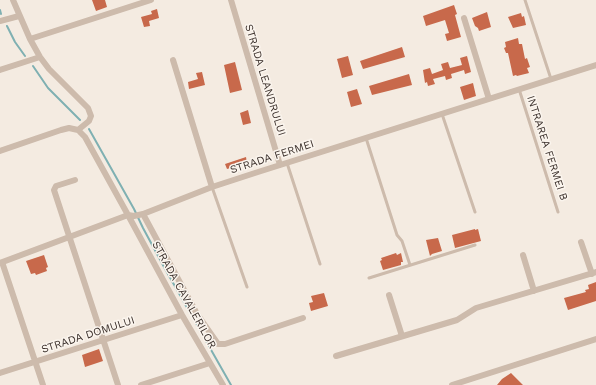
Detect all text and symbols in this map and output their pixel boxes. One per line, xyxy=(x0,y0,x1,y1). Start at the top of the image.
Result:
street label: STRADA LEANDRULUI xyxy=(242,23,288,137)
street label: INTRAREA FERMEI B xyxy=(524,94,570,202)
street label: STRADA FERMEI xyxy=(228,137,316,177)
street label: STRADA CAVALERILOR xyxy=(149,239,219,351)
street label: STRADA DOMULUI xyxy=(40,314,136,356)

